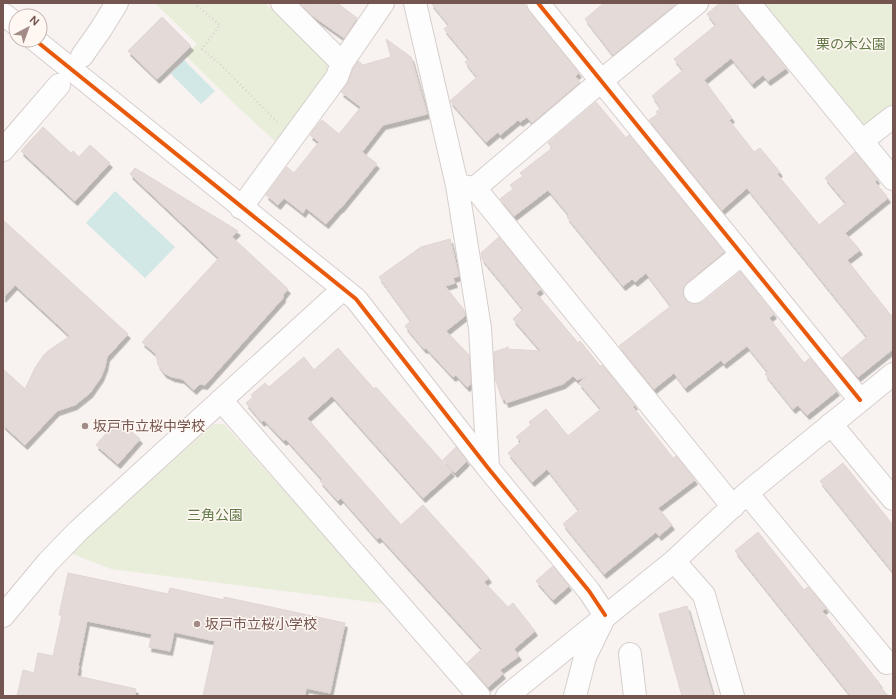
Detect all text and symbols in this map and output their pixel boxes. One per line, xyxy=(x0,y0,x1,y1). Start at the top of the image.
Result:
north arrow xyxy=(8,8,48,48)
text: N xyxy=(27,13,42,29)
park label: 栗の木公園 xyxy=(816,36,886,53)
place label: 坂戸市立桜中学校 xyxy=(93,418,205,435)
marker: 坂戸市立桜中学校 xyxy=(80,421,90,431)
park label: 三角公園 xyxy=(187,507,243,524)
place label: 坂戸市立桜小学校 xyxy=(205,616,317,633)
marker: 坂戸市立桜小学校 xyxy=(192,619,202,629)

